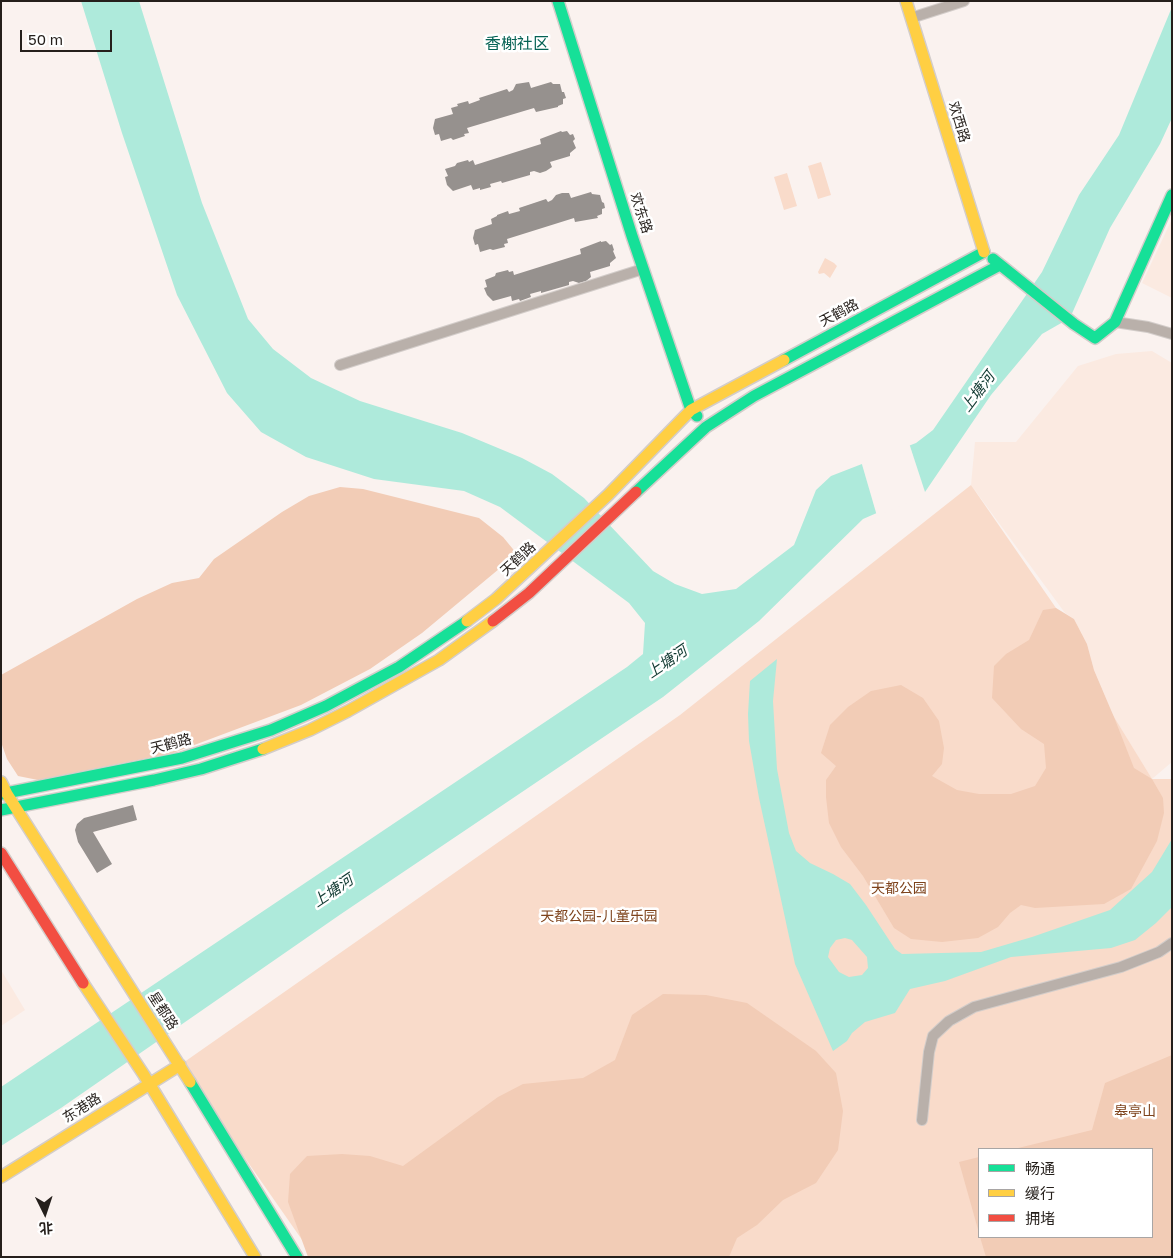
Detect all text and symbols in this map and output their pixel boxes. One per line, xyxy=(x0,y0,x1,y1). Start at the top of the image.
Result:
scale bar xyxy=(22,20,115,52)
text: 50 m xyxy=(28,30,63,48)
district label: 香榭社区 xyxy=(485,34,549,54)
street label: 欢西路 xyxy=(945,99,973,145)
street label: 欢东路 xyxy=(627,190,655,236)
street label: 天鹤路 xyxy=(817,296,861,330)
water label: 上塘河 xyxy=(957,369,999,415)
street label: 天鹤路 xyxy=(497,539,539,579)
water label: 上塘河 xyxy=(643,642,691,682)
street label: 天鹤路 xyxy=(149,731,193,757)
water label: 上塘河 xyxy=(309,871,357,911)
park label: 天都公园 xyxy=(871,881,927,897)
park label: 天都公园-儿童乐园 xyxy=(540,909,658,925)
street label: 星都路 xyxy=(145,989,181,1033)
street label: 东港路 xyxy=(60,1090,104,1126)
park label: 皋亭山 xyxy=(1114,1104,1156,1120)
legend xyxy=(978,1148,1153,1238)
text: 畅通 xyxy=(1025,1159,1055,1177)
text: 缓行 xyxy=(1025,1184,1055,1202)
north arrow xyxy=(20,1188,70,1238)
text: 拥堵 xyxy=(1025,1209,1055,1227)
text: 北 xyxy=(39,1219,54,1237)

